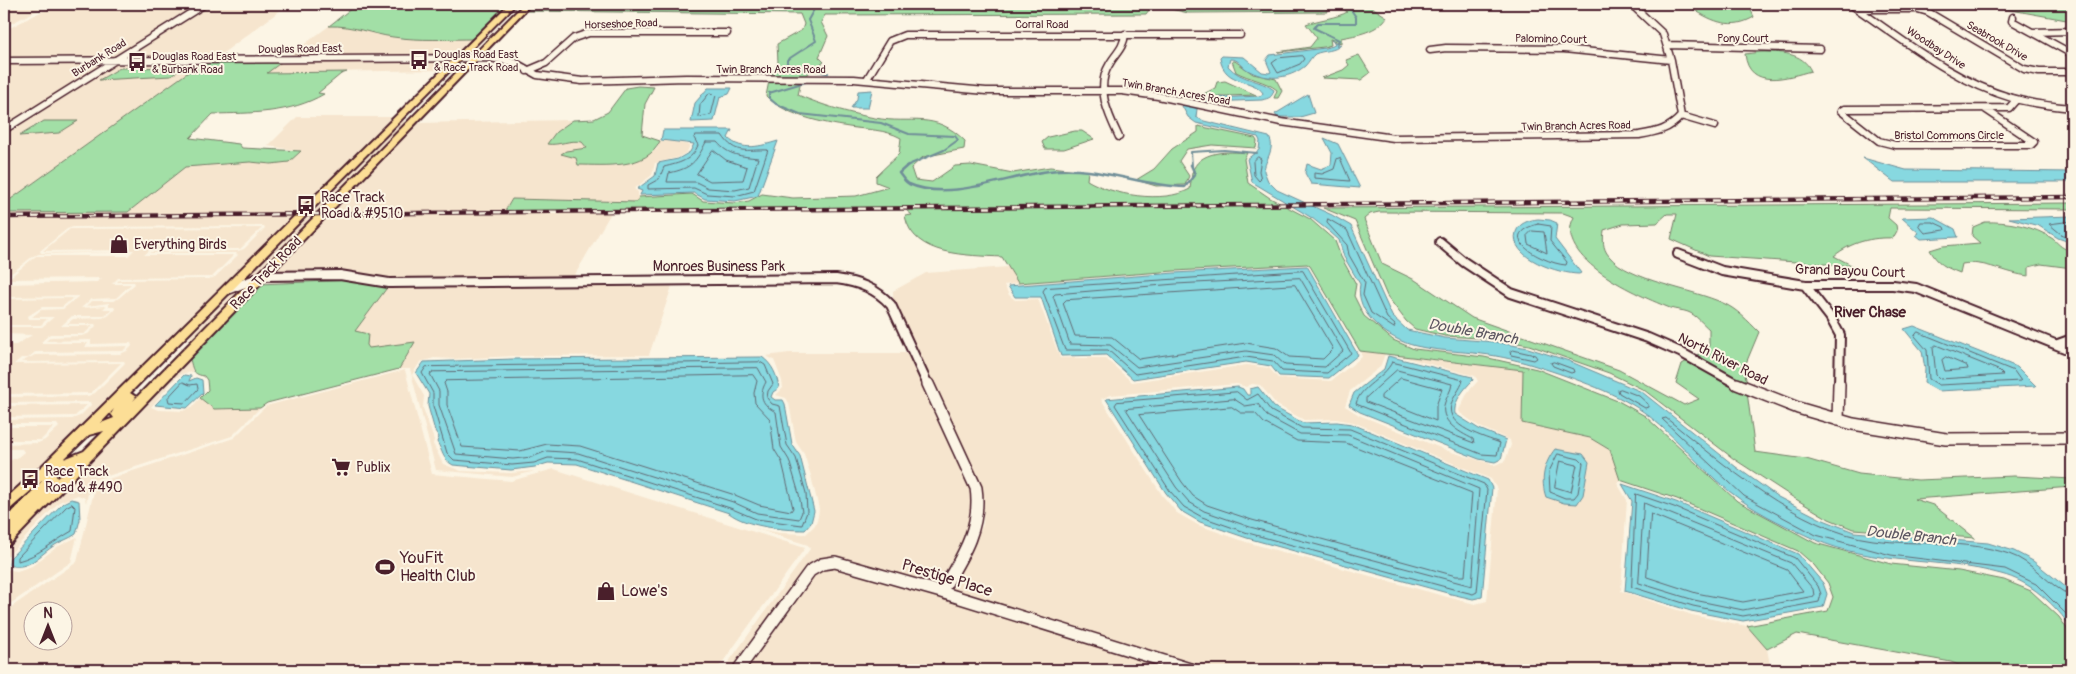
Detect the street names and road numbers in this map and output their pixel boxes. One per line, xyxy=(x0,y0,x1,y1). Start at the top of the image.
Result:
street label: Horseshoe Road xyxy=(584,16,658,32)
street label: Corral Road xyxy=(1015,18,1069,31)
street label: Seabrook Drive xyxy=(1964,18,2030,64)
street label: Woodbay Drive xyxy=(1904,24,1968,72)
street label: Palomino Court xyxy=(1515,32,1588,46)
street label: Pony Court xyxy=(1717,32,1769,45)
street label: Burbank Road xyxy=(69,36,129,80)
street label: Douglas Road East xyxy=(258,42,343,56)
street label: Twin Branch Acres Road xyxy=(716,63,826,76)
street label: Twin Branch Acres Road xyxy=(1121,76,1231,108)
street label: Twin Branch Acres Road xyxy=(1521,119,1631,133)
street label: Bristol Commons Circle xyxy=(1894,129,2004,142)
street label: Race Track Road xyxy=(227,233,305,313)
street label: Monroes Business Park xyxy=(653,258,785,275)
street label: Grand Bayou Court xyxy=(1795,261,1906,281)
street label: North River Road xyxy=(1675,329,1771,389)
street label: Prestige Place xyxy=(899,555,995,601)

